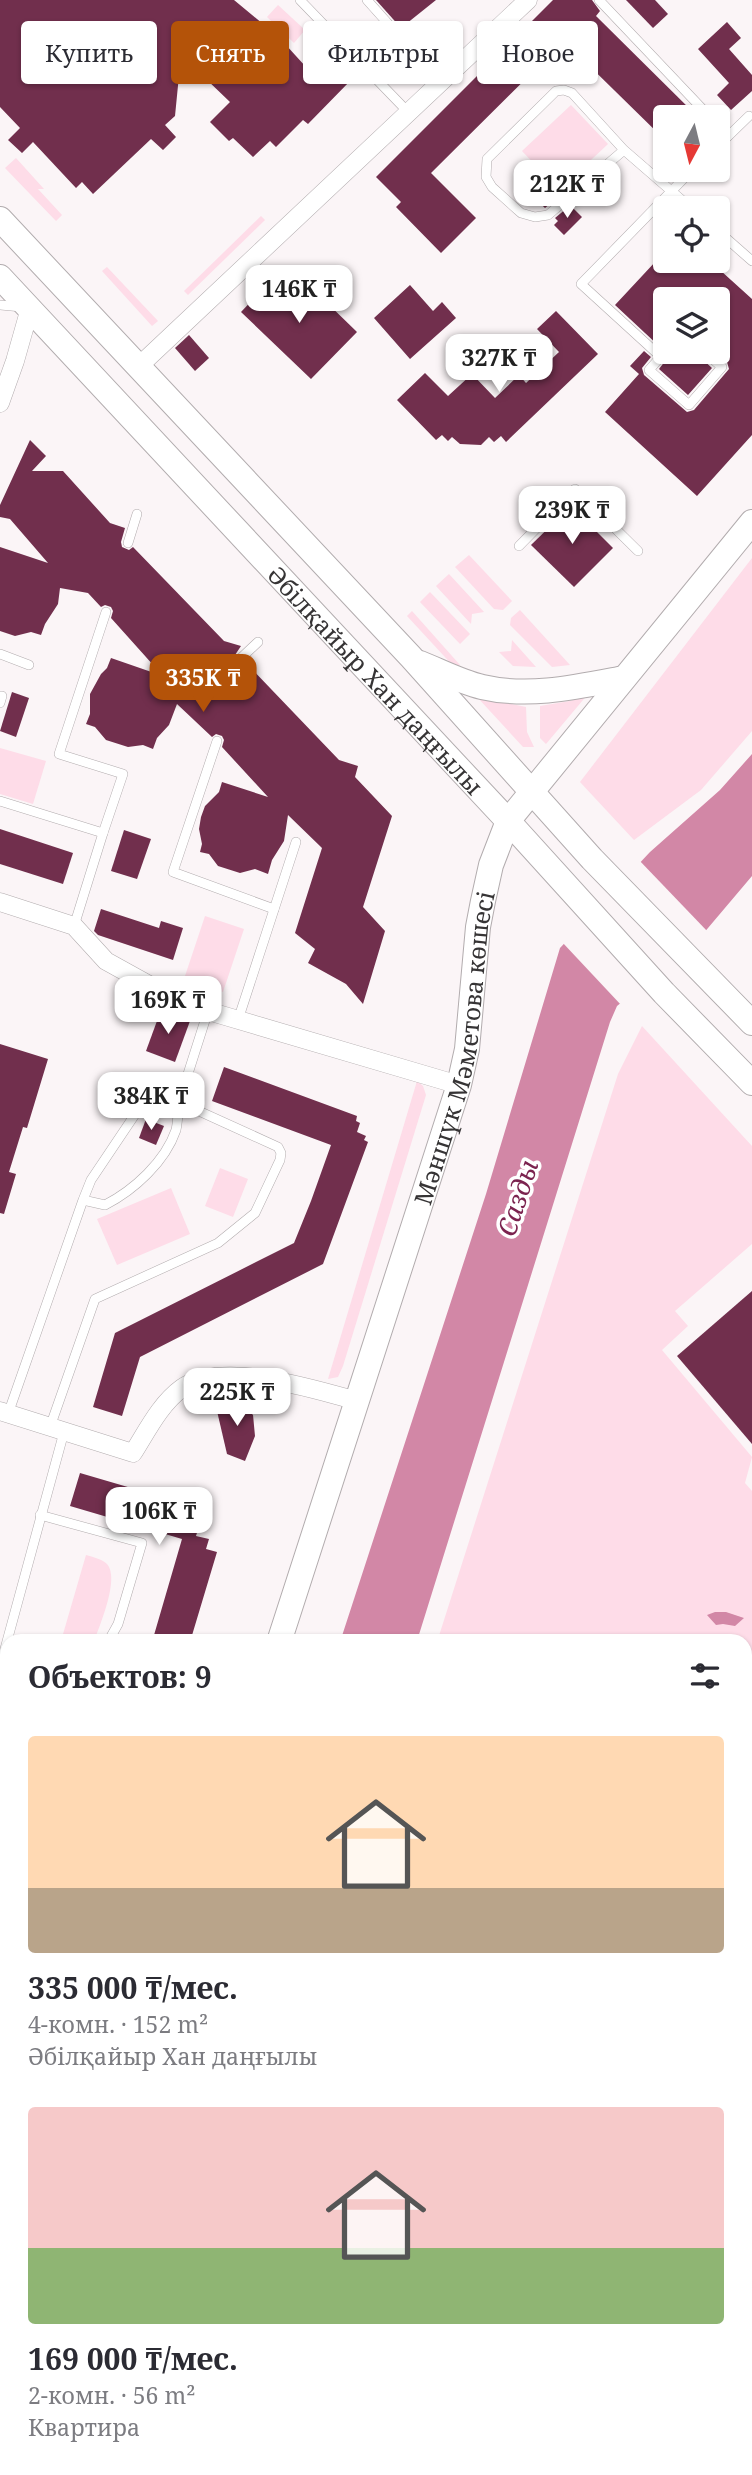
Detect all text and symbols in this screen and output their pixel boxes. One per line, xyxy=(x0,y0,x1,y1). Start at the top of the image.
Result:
chip: Купить xyxy=(21,21,157,84)
chip: Снять xyxy=(171,21,289,84)
chip: Фильтры xyxy=(303,21,463,84)
chip: Новое xyxy=(477,21,598,84)
north arrow xyxy=(653,105,730,182)
map controls xyxy=(653,105,730,364)
pin: 212K ₸ xyxy=(510,160,624,220)
text: 212K ₸ xyxy=(530,167,604,199)
button: locate xyxy=(653,196,730,273)
pin: 146K ₸ xyxy=(242,266,356,325)
text: 146K ₸ xyxy=(262,272,336,304)
button: layers xyxy=(653,287,730,364)
pin: 327K ₸ xyxy=(442,334,556,394)
text: 327K ₸ xyxy=(462,341,536,373)
pin: 239K ₸ xyxy=(515,486,629,546)
text: 239K ₸ xyxy=(535,493,609,525)
street label: Әбілқайыр Хан даңғылы xyxy=(261,558,491,801)
pin: 335K ₸ xyxy=(146,654,260,714)
text: 335K ₸ xyxy=(166,661,240,693)
street label: Мәншүк Мәметова көшесі xyxy=(405,888,501,1209)
pin: 169K ₸ xyxy=(111,976,225,1036)
text: 169K ₸ xyxy=(131,983,205,1015)
pin: 384K ₸ xyxy=(94,1072,208,1132)
text: 384K ₸ xyxy=(114,1079,188,1111)
water label: Сазды xyxy=(488,1155,546,1241)
pin: 225K ₸ xyxy=(180,1368,294,1428)
text: 225K ₸ xyxy=(200,1375,274,1407)
pin: 106K ₸ xyxy=(102,1488,216,1547)
text: 106K ₸ xyxy=(122,1494,196,1526)
text: Объектов: 9 xyxy=(28,1656,212,1697)
icon: filters xyxy=(686,1657,724,1695)
icon: home xyxy=(313,1781,439,1907)
text: 335 000 ₸/мес. xyxy=(28,1967,238,2008)
text: 4-комн. · 152 m² xyxy=(28,2008,208,2040)
text: Әбілқайыр Хан даңғылы xyxy=(28,2040,317,2072)
icon: home xyxy=(313,2152,439,2278)
text: 169 000 ₸/мес. xyxy=(28,2338,238,2379)
text: 2-комн. · 56 m² xyxy=(28,2379,195,2411)
text: Квартира xyxy=(28,2411,140,2443)

